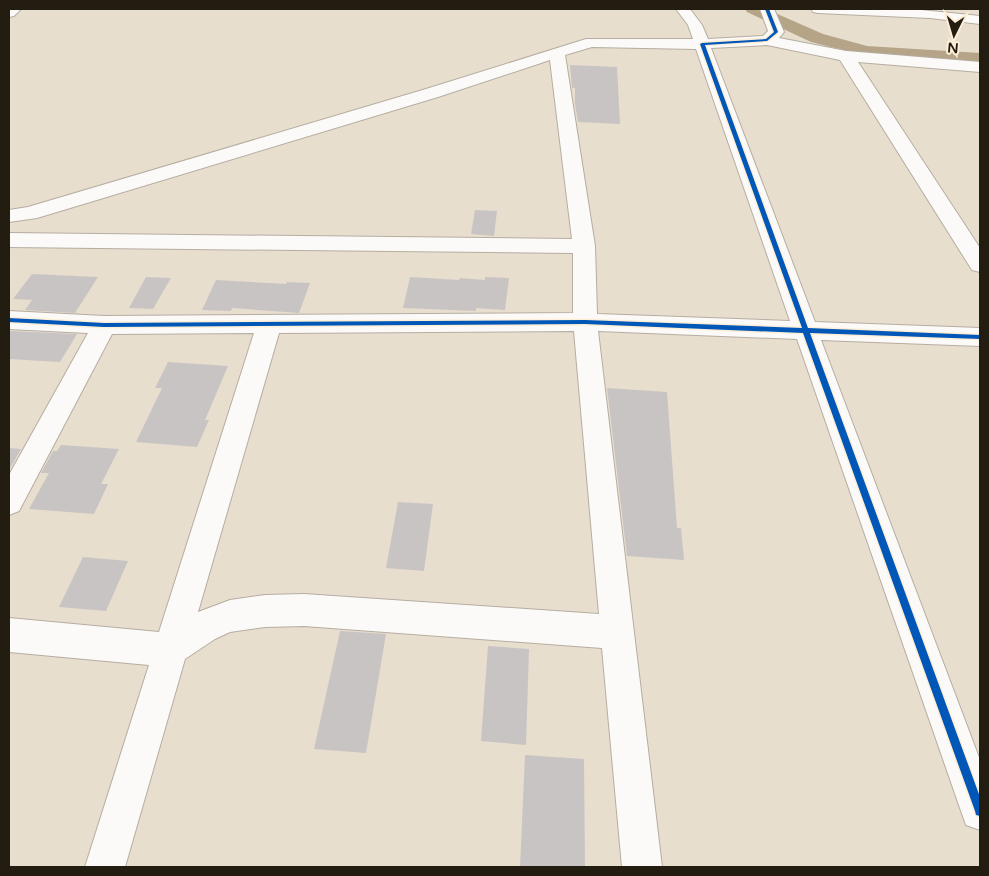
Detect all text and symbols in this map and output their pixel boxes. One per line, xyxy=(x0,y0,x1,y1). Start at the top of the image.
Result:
north arrow xyxy=(929,10,979,60)
text: N xyxy=(947,38,959,56)

